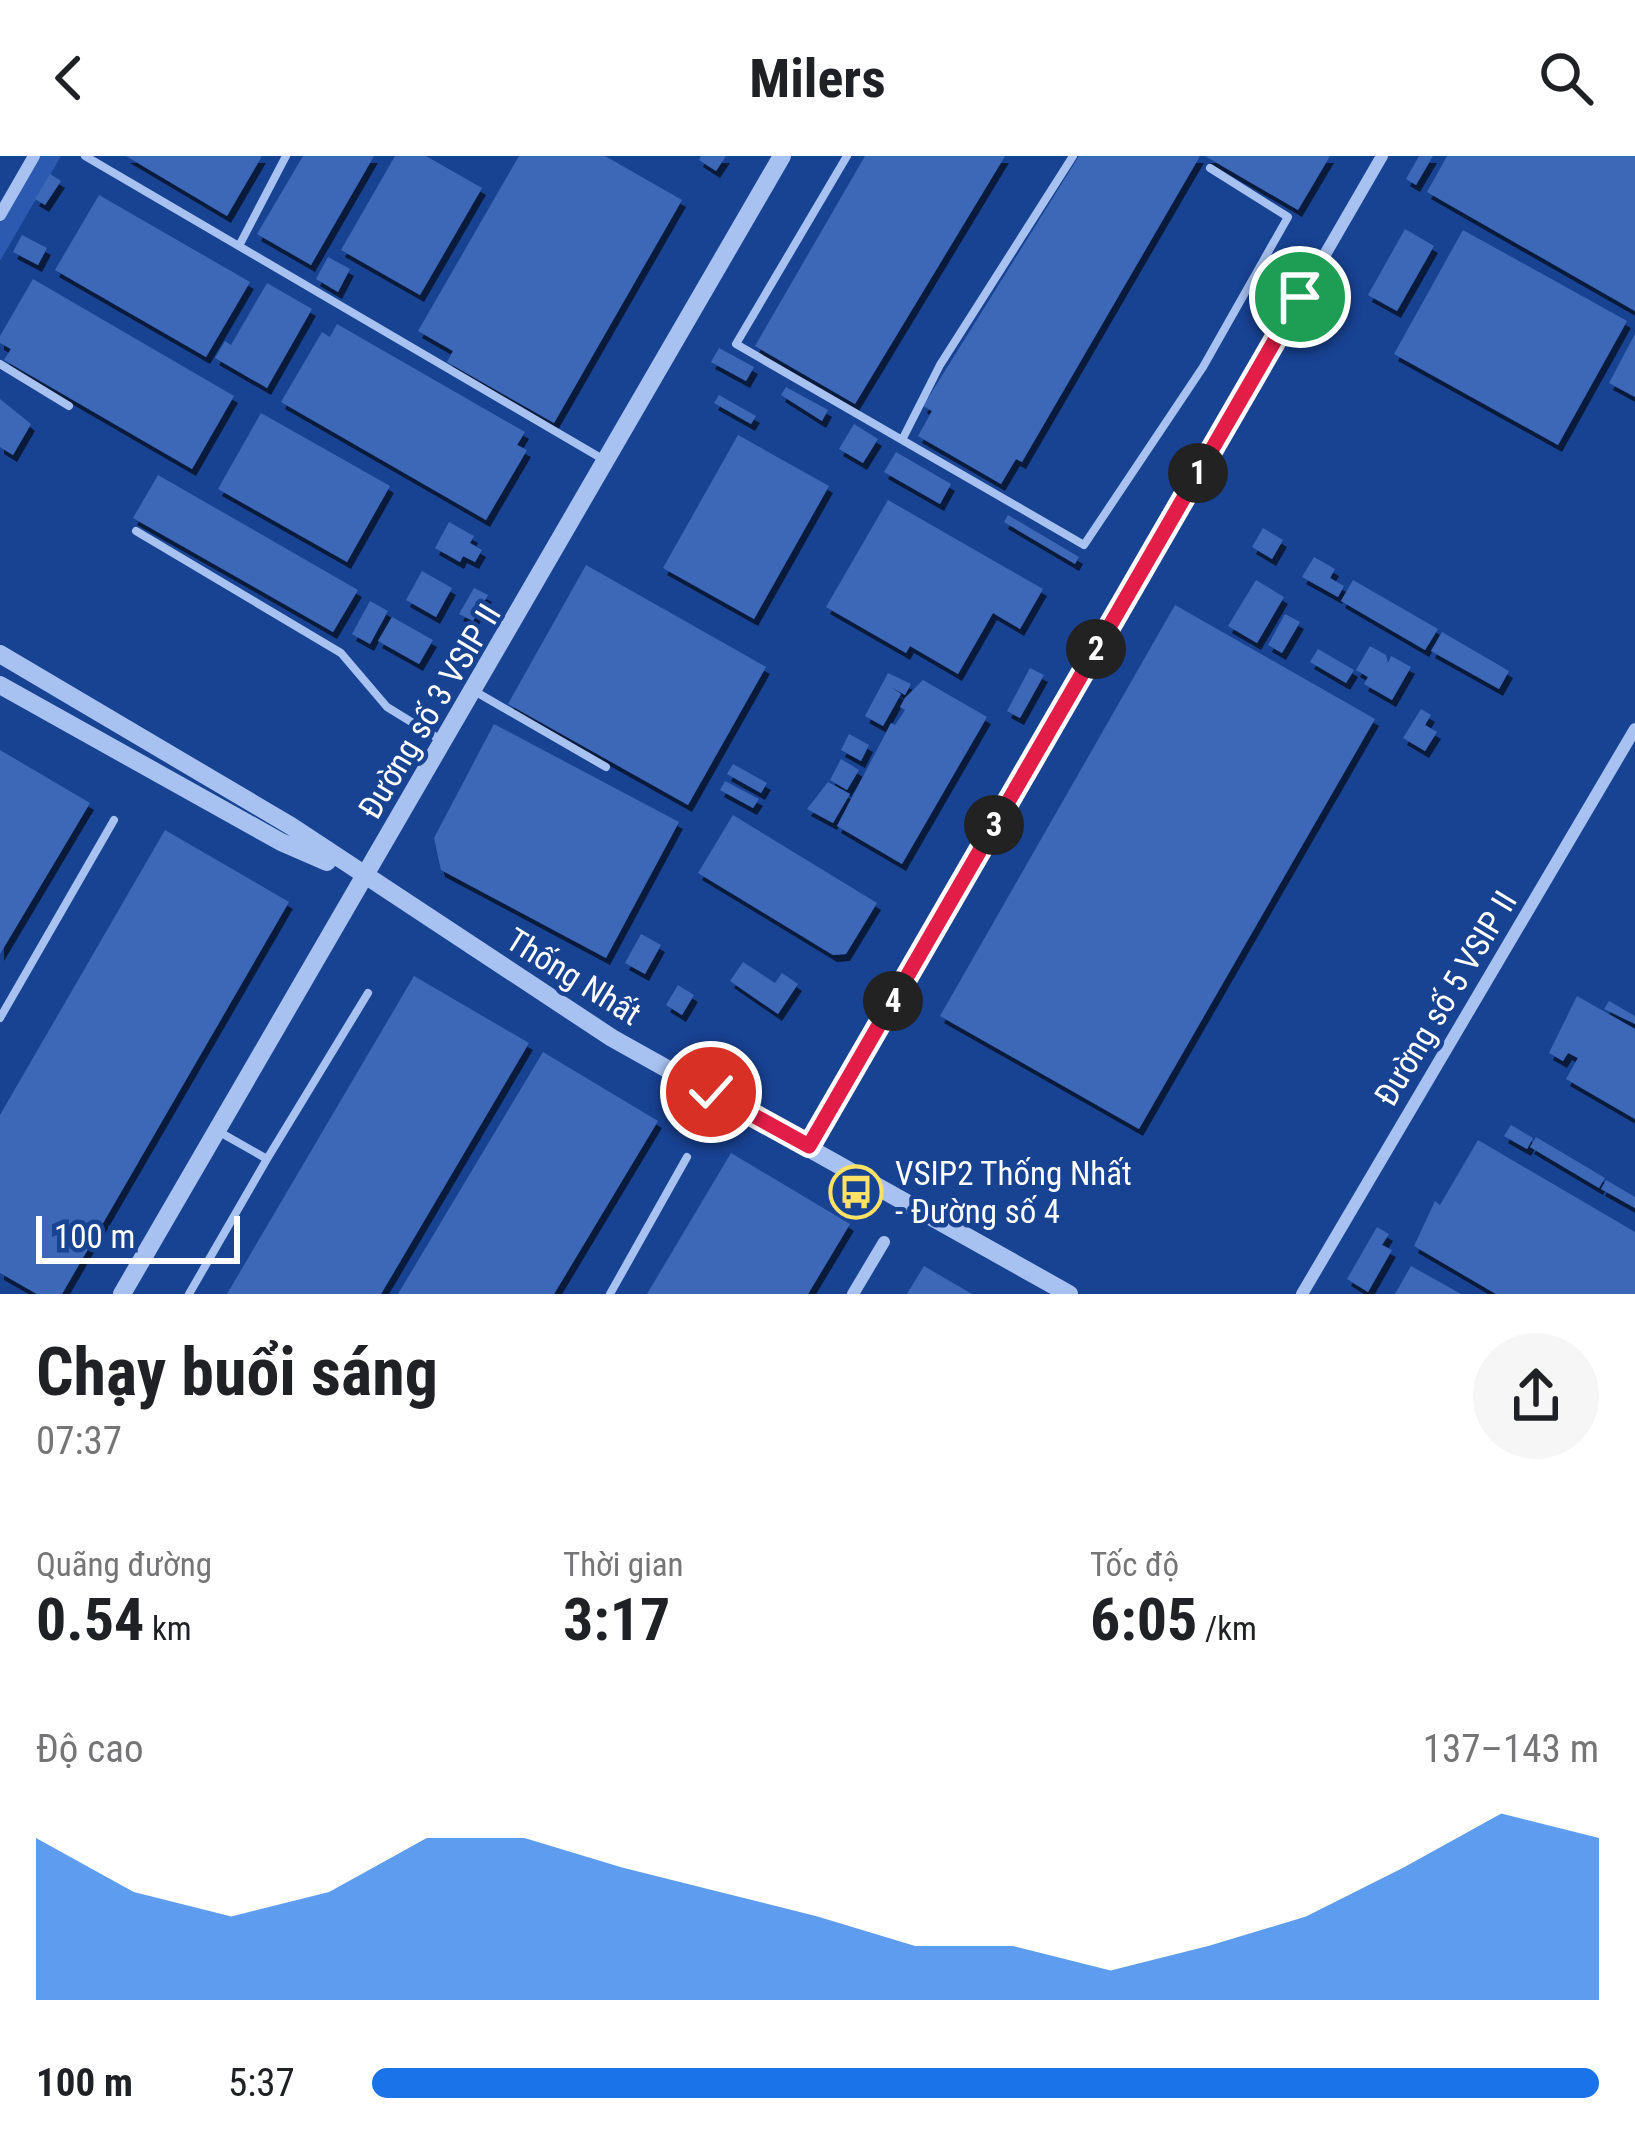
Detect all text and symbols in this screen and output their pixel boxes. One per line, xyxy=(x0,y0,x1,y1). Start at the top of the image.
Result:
icon: back xyxy=(36,45,102,111)
icon: search xyxy=(1533,45,1599,111)
text: Milers xyxy=(749,47,886,110)
pin xyxy=(1249,246,1351,348)
icon: arrive xyxy=(1267,264,1333,330)
pin: 1 xyxy=(1168,443,1228,503)
text: 1 xyxy=(1190,453,1206,492)
street label: Đường số 3 VSIP II xyxy=(350,597,509,826)
pin: 2 xyxy=(1066,619,1126,679)
text: 2 xyxy=(1088,629,1104,668)
pin: 3 xyxy=(964,795,1024,855)
text: 3 xyxy=(986,805,1002,844)
street label: Đường số 5 VSIP II xyxy=(1366,884,1525,1113)
street label: Thống Nhất xyxy=(499,920,648,1033)
pin: 4 xyxy=(863,971,923,1031)
text: 4 xyxy=(885,981,901,1020)
pin xyxy=(660,1041,762,1143)
icon: check xyxy=(678,1059,744,1125)
place label: VSIP2 Thống Nhất - Đường số 4 xyxy=(895,1154,1132,1231)
bus stop icon: VSIP2 Thống Nhất - Đường số 4 xyxy=(828,1164,884,1220)
scale bar xyxy=(36,1210,240,1263)
text: 100 m xyxy=(54,1217,135,1256)
button: share xyxy=(1473,1333,1599,1459)
text: Chạy buổi sáng xyxy=(36,1334,438,1411)
text: 07:37 xyxy=(36,1418,122,1464)
text: Quãng đường xyxy=(36,1545,212,1584)
text: Thời gian xyxy=(563,1545,684,1584)
text: Tốc độ xyxy=(1090,1545,1179,1584)
text: 0.54 xyxy=(36,1584,144,1655)
text: 3:17 xyxy=(563,1584,670,1655)
text: 6:05 xyxy=(1090,1584,1197,1655)
text: km xyxy=(144,1609,192,1648)
text: /km xyxy=(1197,1609,1257,1648)
text: Độ cao xyxy=(36,1726,144,1772)
text: 137–143 m xyxy=(1423,1726,1599,1772)
text: 100 m xyxy=(36,2060,133,2106)
text: 5:37 xyxy=(228,2060,295,2106)

